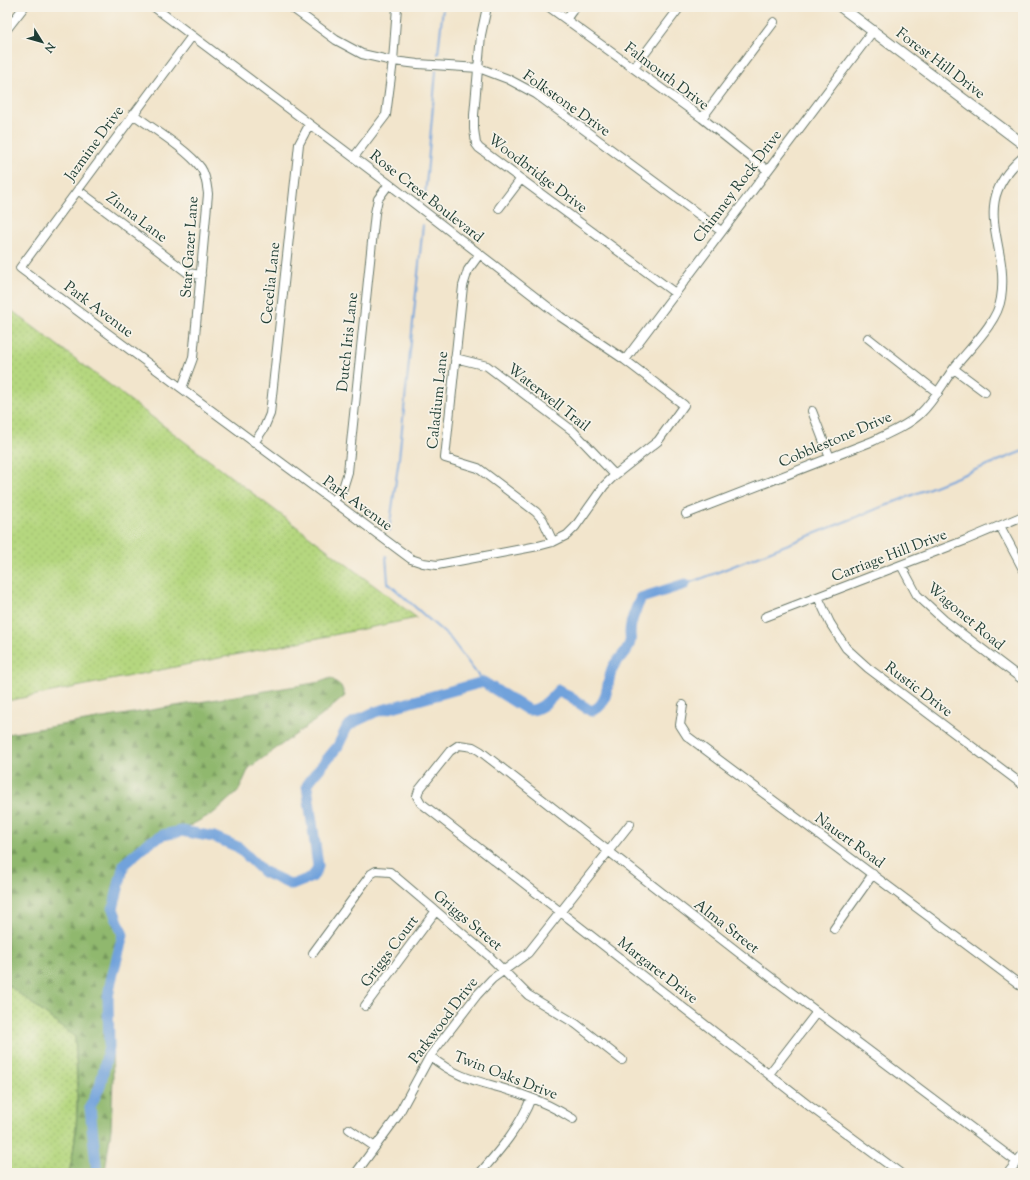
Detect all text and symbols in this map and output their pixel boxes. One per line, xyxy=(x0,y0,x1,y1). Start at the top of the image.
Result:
north arrow xyxy=(22,22,62,62)
street label: Forest Hill Drive xyxy=(891,24,989,105)
text: N xyxy=(40,38,59,56)
street label: Falmouth Drive xyxy=(619,38,713,116)
street label: Folkstone Drive xyxy=(518,66,614,142)
street label: Jazmine Drive xyxy=(60,102,130,187)
street label: Chimney Rock Drive xyxy=(689,126,788,248)
street label: Woodbridge Drive xyxy=(483,130,591,219)
street label: Rose Crest Boulevard xyxy=(365,146,488,249)
street label: Zinna Lane xyxy=(101,188,171,248)
street label: Star Gazer Lane xyxy=(176,196,205,299)
street label: Cecelia Lane xyxy=(257,241,286,325)
street label: Park Avenue xyxy=(59,277,137,343)
street label: Dutch Iris Lane xyxy=(333,291,364,393)
street label: Caladium Lane xyxy=(423,350,454,450)
street label: Waterwell Trail xyxy=(502,359,594,437)
street label: Cobblestone Drive xyxy=(776,407,895,474)
street label: Park Avenue xyxy=(318,472,396,537)
street label: Carriage Hill Drive xyxy=(829,525,950,588)
street label: Wagonet Road xyxy=(922,578,1009,656)
street label: Rustic Drive xyxy=(880,658,956,723)
street label: Nauert Road xyxy=(810,809,889,874)
street label: Griggs Street xyxy=(428,886,506,956)
street label: Alma Street xyxy=(689,895,763,959)
street label: Griggs Court xyxy=(356,912,424,992)
street label: Margaret Drive xyxy=(612,933,702,1009)
street label: Parkwood Drive xyxy=(405,973,484,1068)
street label: Twin Oaks Drive xyxy=(450,1047,560,1106)

